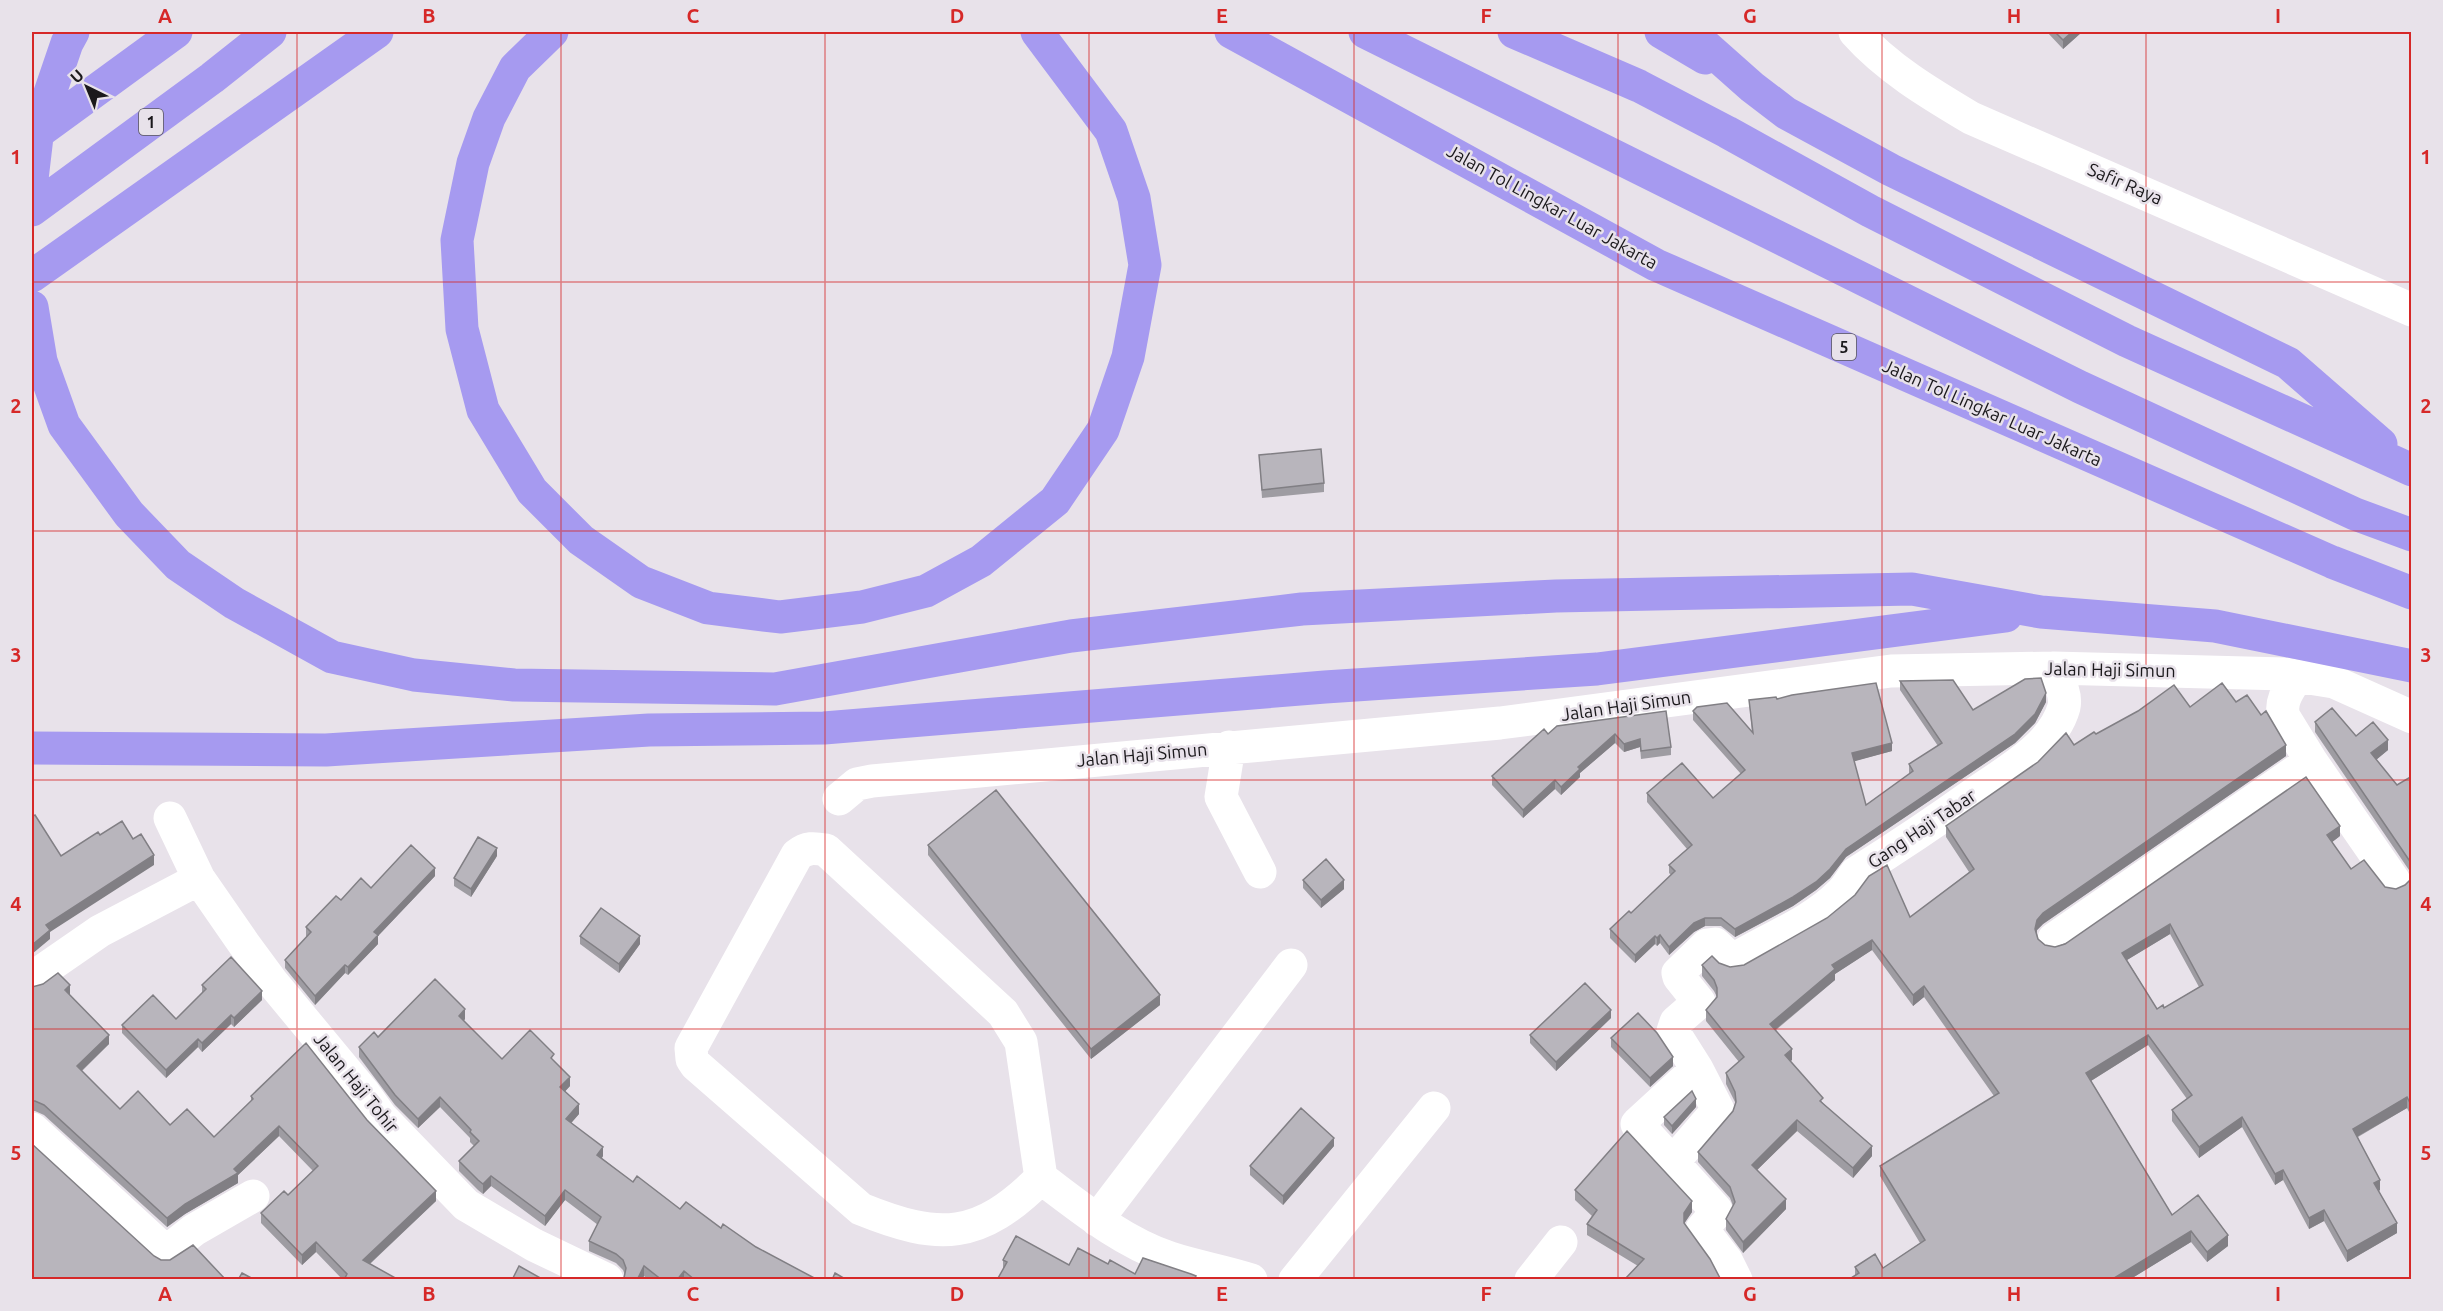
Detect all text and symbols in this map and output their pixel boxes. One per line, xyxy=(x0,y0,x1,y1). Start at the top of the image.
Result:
text: A xyxy=(158,4,172,27)
text: B xyxy=(422,4,436,27)
text: C xyxy=(687,4,700,27)
text: D xyxy=(950,4,964,27)
text: E xyxy=(1216,4,1228,27)
text: F xyxy=(1480,4,1492,27)
text: G xyxy=(1743,4,1757,27)
text: H xyxy=(2007,4,2021,27)
text: I xyxy=(2275,4,2281,27)
north arrow xyxy=(57,57,117,117)
text: U xyxy=(67,66,87,86)
road number: 1 xyxy=(139,109,163,135)
street label: Jalan Tol Lingkar Luar Jakarta xyxy=(1444,140,1661,272)
text: 1 xyxy=(10,145,22,168)
text: 1 xyxy=(2420,145,2432,168)
street label: Safir Raya xyxy=(2085,158,2166,208)
road number: 5 xyxy=(1832,334,1856,360)
street label: Jalan Tol Lingkar Luar Jakarta xyxy=(1880,355,2105,470)
text: 2 xyxy=(10,394,22,417)
text: 2 xyxy=(2420,394,2432,417)
text: 3 xyxy=(10,643,22,666)
text: 3 xyxy=(2420,643,2432,666)
street label: Jalan Haji Simun xyxy=(2044,658,2176,680)
street label: Jalan Haji Simun xyxy=(1560,686,1692,724)
street label: Jalan Haji Simun xyxy=(1076,738,1208,770)
street label: Gang Haji Tabar xyxy=(1864,785,1979,872)
text: 4 xyxy=(10,892,22,915)
text: 4 xyxy=(2420,892,2432,915)
street label: Jalan Haji Tohir xyxy=(311,1029,403,1136)
text: 5 xyxy=(10,1141,22,1164)
text: 5 xyxy=(2420,1141,2432,1164)
text: A xyxy=(158,1282,172,1305)
text: B xyxy=(422,1282,436,1305)
text: C xyxy=(687,1282,700,1305)
text: D xyxy=(950,1282,964,1305)
text: E xyxy=(1216,1282,1228,1305)
text: F xyxy=(1480,1282,1492,1305)
text: G xyxy=(1743,1282,1757,1305)
text: H xyxy=(2007,1282,2021,1305)
text: I xyxy=(2275,1282,2281,1305)

